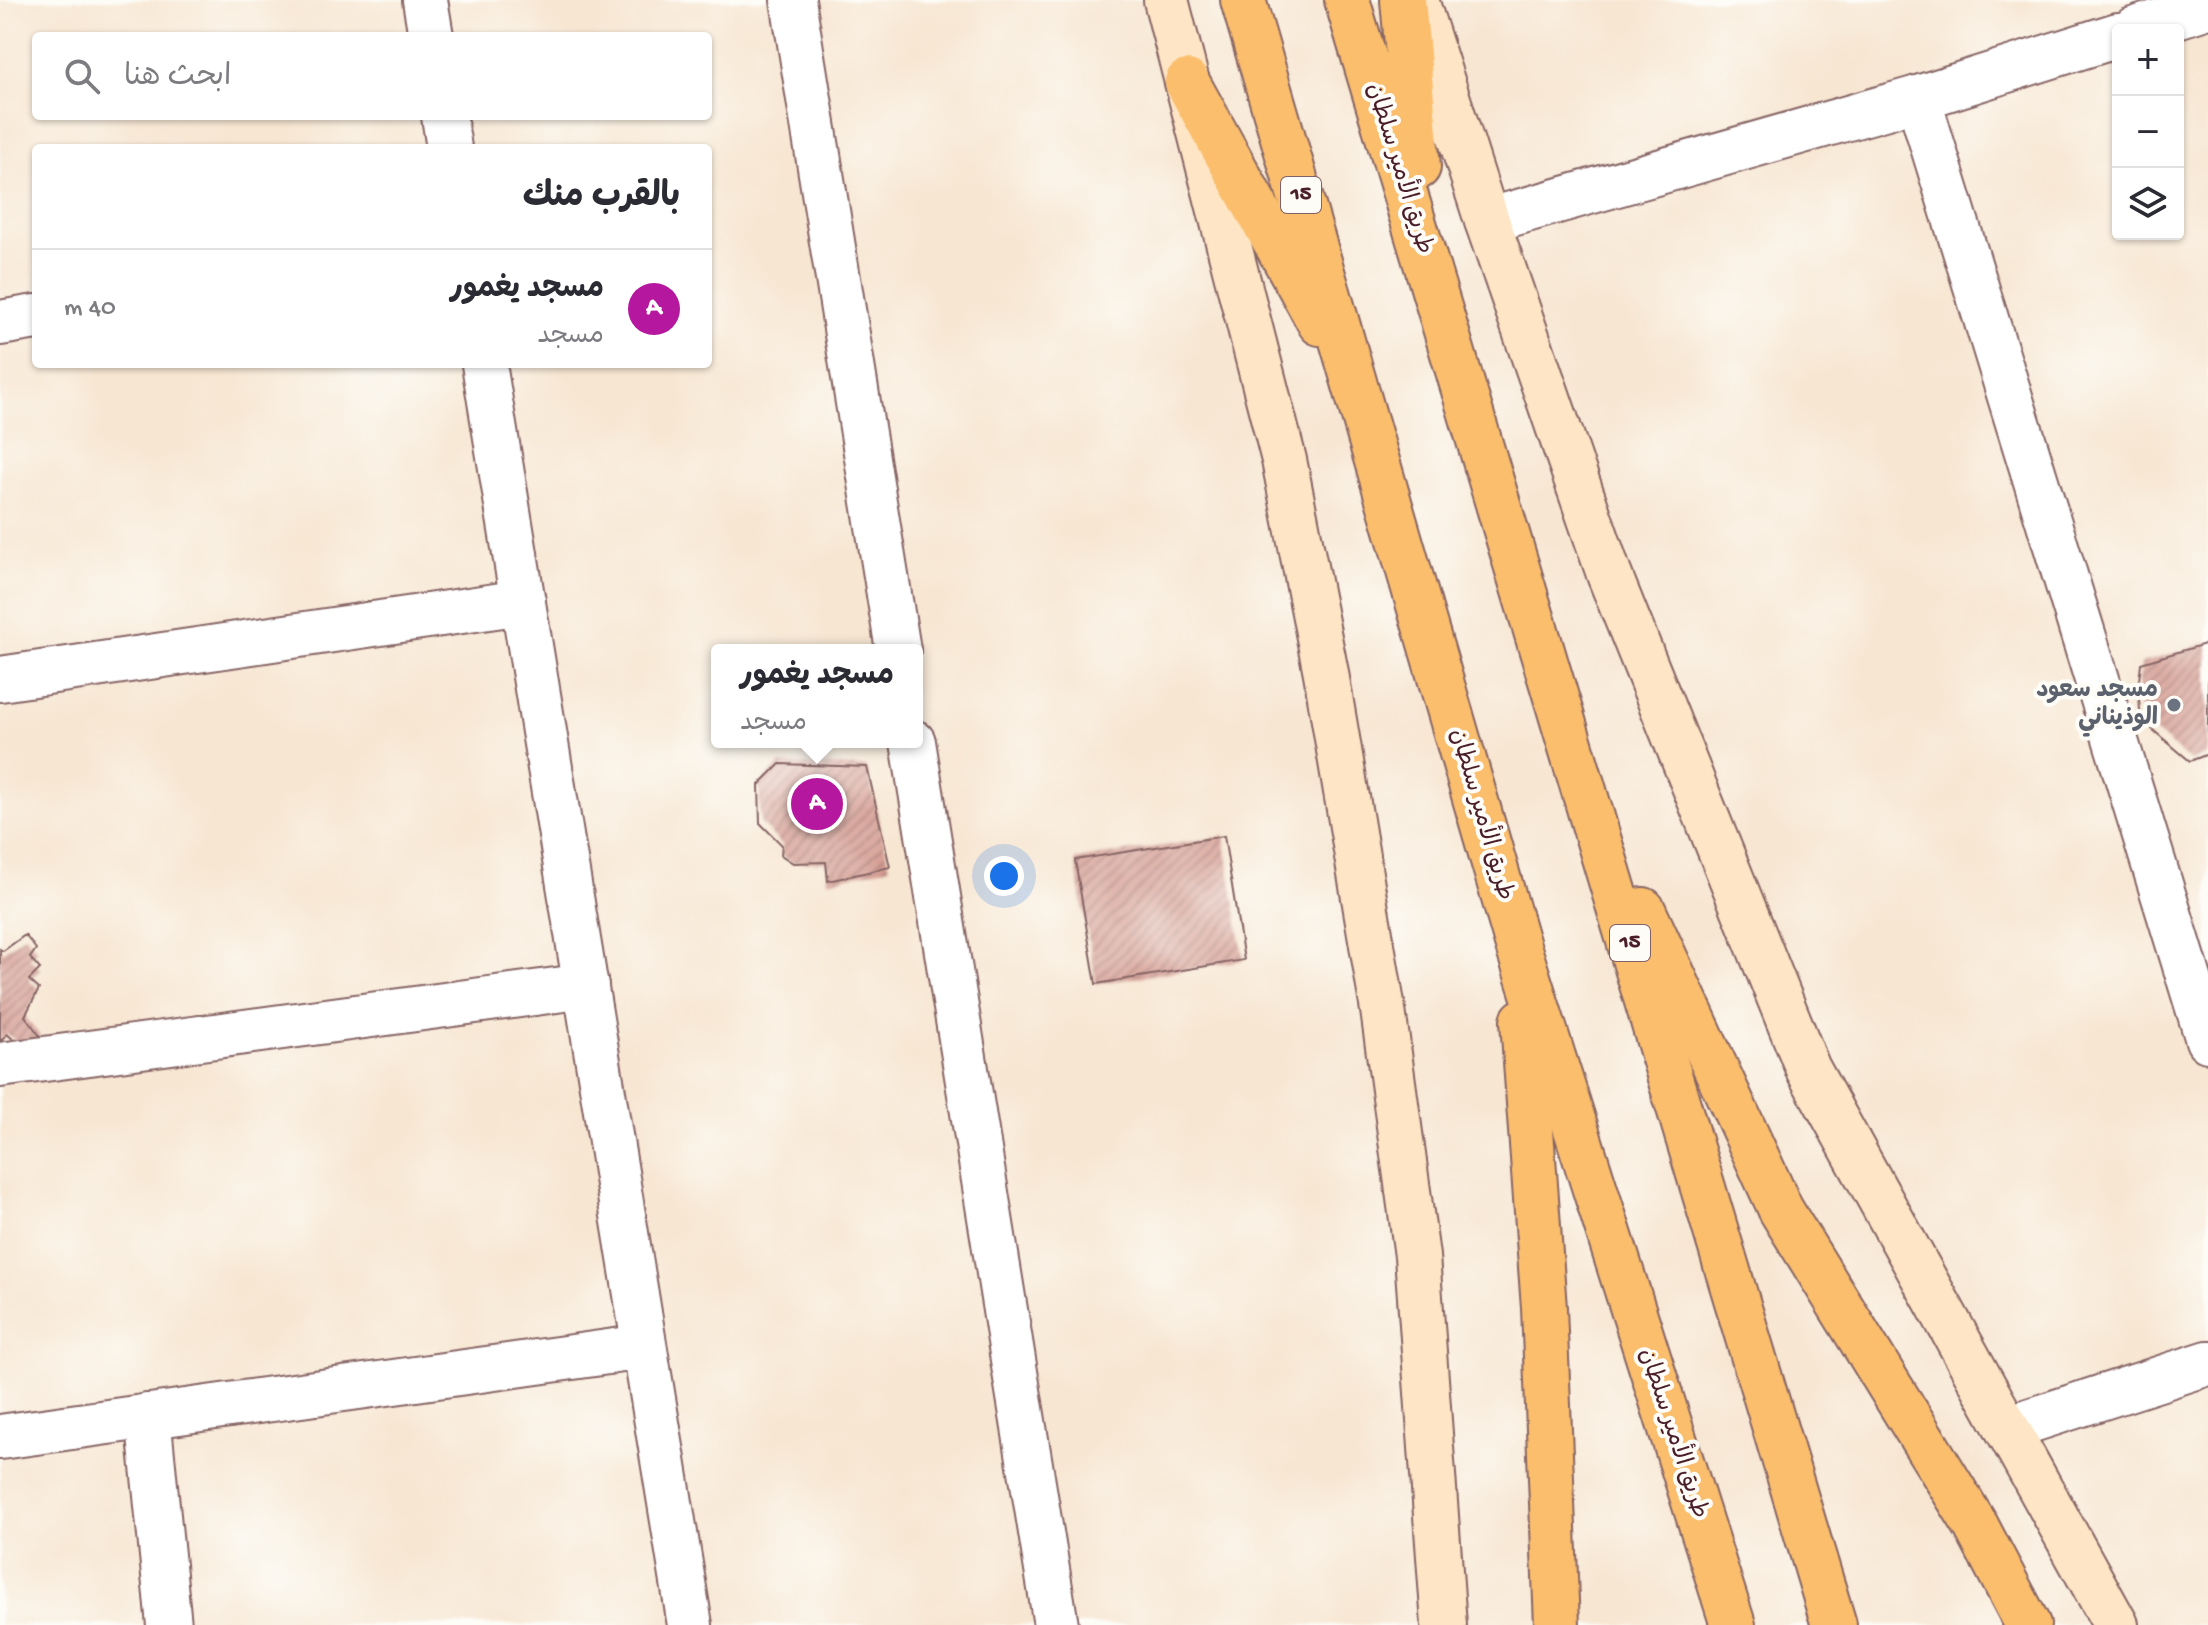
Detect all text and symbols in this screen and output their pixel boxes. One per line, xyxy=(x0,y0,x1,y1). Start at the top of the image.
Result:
map controls xyxy=(2112,24,2184,240)
button: + xyxy=(2112,24,2184,96)
search box xyxy=(32,32,712,120)
icon: search xyxy=(60,54,104,98)
text: ابحث هنا xyxy=(124,61,231,96)
street label: طريق الأمير سلطان xyxy=(1358,78,1444,258)
button: − xyxy=(2112,96,2184,168)
button: layers xyxy=(2112,168,2184,240)
road number: 15 xyxy=(1281,177,1321,213)
text: بالقرب منك xyxy=(523,179,680,219)
text: مسجد يغمور xyxy=(450,273,604,308)
text: 40 m xyxy=(64,294,116,325)
text: A xyxy=(646,294,662,325)
text: مسجد xyxy=(537,322,604,353)
popup xyxy=(711,644,923,748)
text: مسجد يغمور xyxy=(740,660,894,695)
place label: مسجد سعود الوذيناني xyxy=(2036,677,2158,737)
marker: مسجد سعود الوذيناني xyxy=(2165,696,2183,714)
text: مسجد xyxy=(740,709,807,740)
street label: طريق الأمير سلطان xyxy=(1442,724,1524,904)
pin: A xyxy=(791,774,843,834)
your location xyxy=(984,856,1024,896)
road number: 15 xyxy=(1610,925,1650,961)
street label: طريق الأمير سلطان xyxy=(1631,1343,1719,1523)

